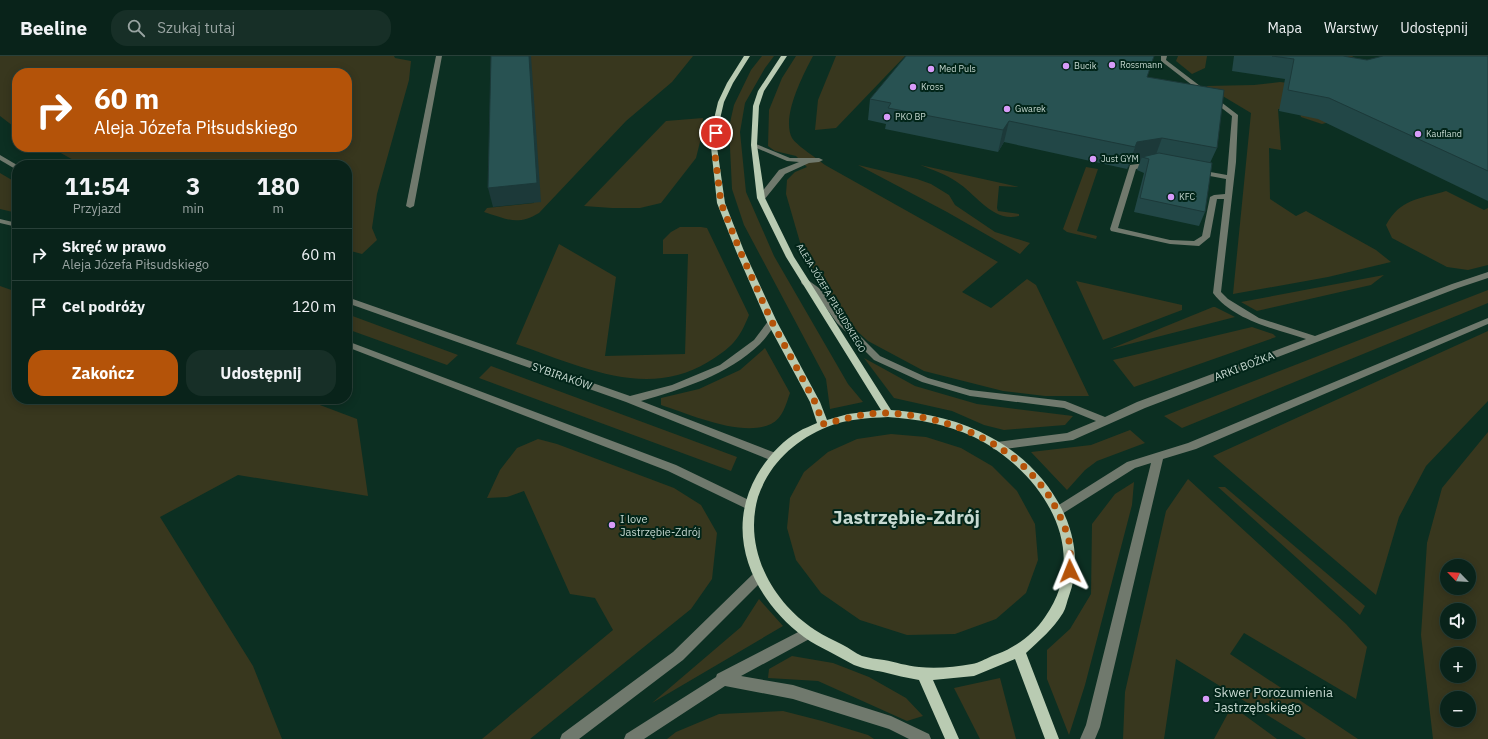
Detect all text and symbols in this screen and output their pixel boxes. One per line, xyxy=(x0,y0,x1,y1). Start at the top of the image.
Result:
search box xyxy=(111,10,391,46)
text: Beeline xyxy=(20,16,87,40)
icon: search xyxy=(125,17,147,39)
text: Szukaj tutaj xyxy=(157,18,235,37)
text: Mapa xyxy=(1267,19,1302,37)
text: Warstwy xyxy=(1324,19,1378,37)
text: Udostępnij xyxy=(1400,19,1468,37)
place label: Rossmann xyxy=(1120,59,1162,70)
place label: Bucik xyxy=(1074,60,1097,71)
marker: Rossmann xyxy=(1107,60,1117,70)
marker: Bucik xyxy=(1061,61,1071,71)
place label: Med Puls xyxy=(939,63,976,74)
marker: Med Puls xyxy=(926,64,936,74)
text: 60 m xyxy=(94,80,159,117)
place label: Kross xyxy=(921,81,944,92)
marker: Kross xyxy=(908,82,918,92)
icon: right xyxy=(28,84,80,136)
place label: Gwarek xyxy=(1015,103,1046,114)
marker: Gwarek xyxy=(1002,104,1012,114)
place label: PKO BP xyxy=(895,111,926,122)
marker: PKO BP xyxy=(882,112,892,122)
text: Aleja Józefa Piłsudskiego xyxy=(94,116,298,139)
pin xyxy=(699,116,733,150)
icon: arrive xyxy=(705,122,727,144)
place label: Kaufland xyxy=(1426,128,1462,139)
marker: Kaufland xyxy=(1413,129,1423,139)
place label: Just GYM xyxy=(1101,153,1139,164)
marker: Just GYM xyxy=(1088,154,1098,164)
text: 11:54 xyxy=(64,170,130,202)
text: 3 xyxy=(186,170,200,202)
text: 180 xyxy=(256,170,300,202)
place label: KFC xyxy=(1179,191,1196,202)
marker: KFC xyxy=(1166,192,1176,202)
text: Przyjazd xyxy=(73,200,121,217)
text: min xyxy=(182,200,204,217)
text: m xyxy=(272,200,284,217)
text: Skręć w prawo xyxy=(62,237,166,256)
street label: ALEJA JÓZEFA PIŁSUDSKIEGO xyxy=(795,241,869,354)
icon: right xyxy=(28,244,50,266)
text: 60 m xyxy=(301,245,336,264)
text: Aleja Józefa Piłsudskiego xyxy=(62,256,209,273)
icon: arrive xyxy=(28,296,50,318)
text: Cel podróży xyxy=(62,297,145,316)
text: 120 m xyxy=(292,297,336,316)
street label: ARKI BOŻKA xyxy=(1212,348,1276,384)
button: Zakończ xyxy=(28,350,178,396)
button: Udostępnij xyxy=(186,350,336,396)
street label: SYBIRAKÓW xyxy=(530,359,594,393)
district label: Jastrzębie-Zdrój xyxy=(832,505,980,529)
place label: I love Jastrzębie-Zdrój xyxy=(620,512,701,539)
marker: I love Jastrzębie-Zdrój xyxy=(607,520,617,530)
position arrow xyxy=(1049,550,1091,592)
north arrow xyxy=(1440,559,1476,595)
map controls xyxy=(1440,559,1476,727)
button: sound xyxy=(1440,603,1476,639)
button: + xyxy=(1440,647,1476,683)
place label: Skwer Porozumienia Jastrzębskiego xyxy=(1214,684,1333,716)
button: − xyxy=(1440,691,1476,727)
marker: Skwer Porozumienia Jastrzębskiego xyxy=(1201,694,1211,704)

